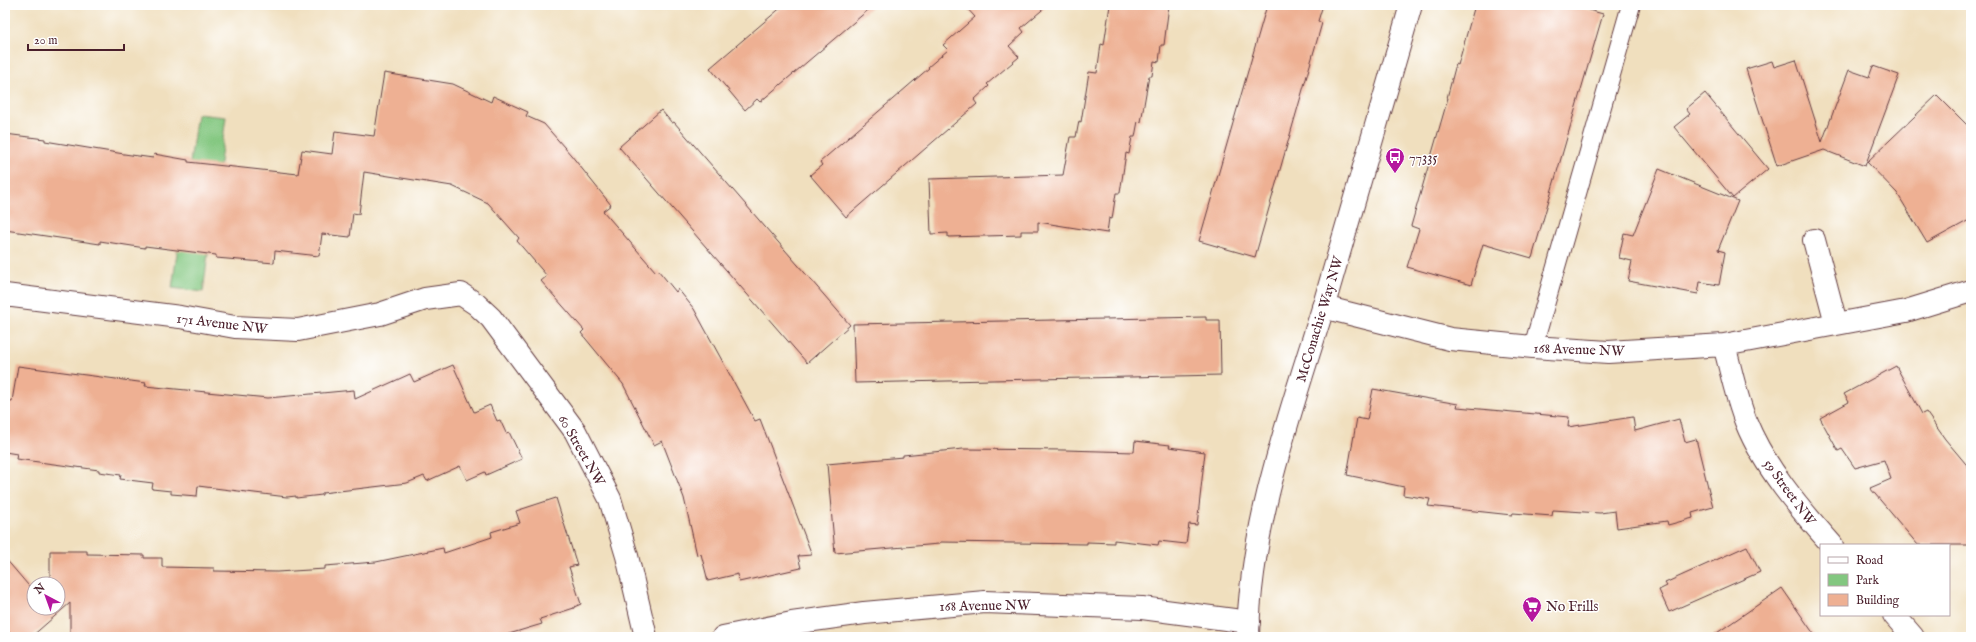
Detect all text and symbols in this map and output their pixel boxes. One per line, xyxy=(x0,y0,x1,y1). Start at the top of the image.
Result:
scale bar xyxy=(28,26,124,52)
text: 20 m xyxy=(34,33,57,48)
bus stop icon: 77335 xyxy=(1384,146,1406,174)
place label: 77335 xyxy=(1409,149,1438,167)
street label: McConachie Way NW xyxy=(1292,254,1348,384)
street label: 171 Avenue NW xyxy=(175,309,269,339)
street label: 168 Avenue NW xyxy=(1533,339,1625,361)
street label: 60 Street NW xyxy=(554,412,609,490)
street label: 59 Street NW xyxy=(1759,456,1820,530)
legend xyxy=(1820,544,1950,616)
text: Road xyxy=(1856,553,1884,568)
text: Park xyxy=(1856,573,1879,588)
north arrow xyxy=(26,576,66,616)
text: N xyxy=(31,580,49,598)
text: Building xyxy=(1856,593,1900,608)
supermarket icon: No Frills xyxy=(1521,595,1543,623)
street label: 168 Avenue NW xyxy=(939,596,1031,616)
place label: No Frills xyxy=(1546,598,1599,616)

